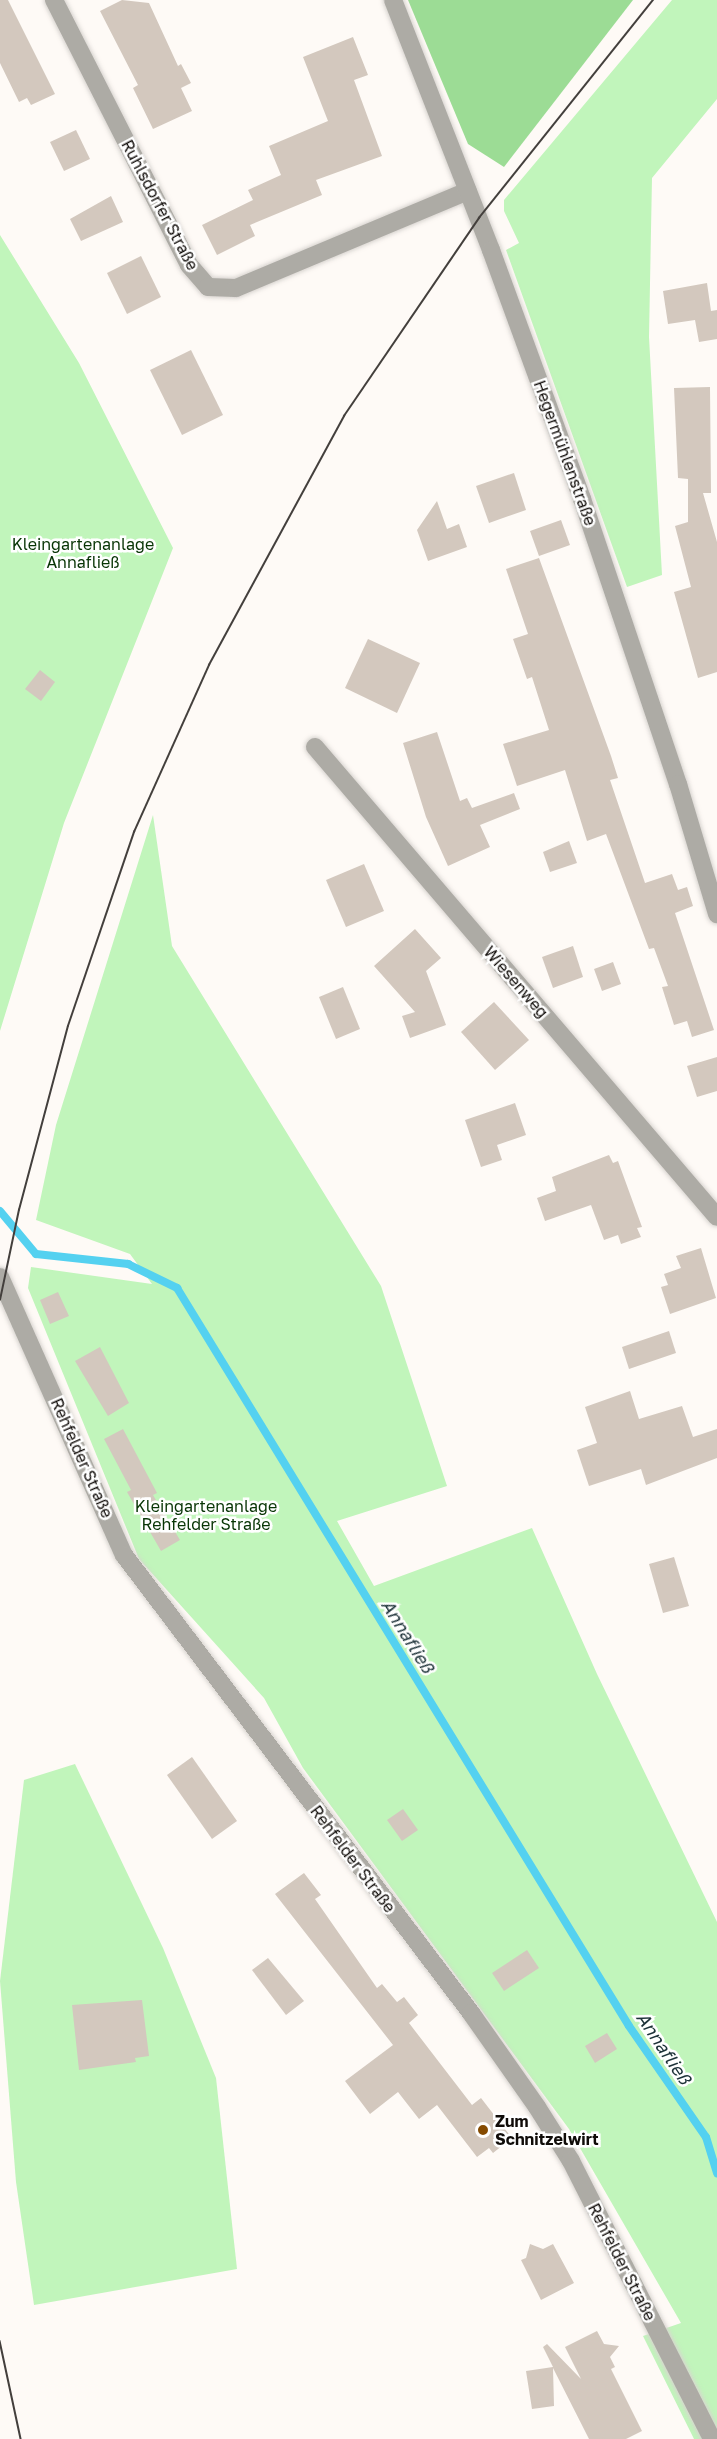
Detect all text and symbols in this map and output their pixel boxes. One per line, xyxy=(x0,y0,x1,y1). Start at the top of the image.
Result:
street label: Ruhlsdorfer Straße xyxy=(118,137,202,273)
street label: Hegermühlenstraße xyxy=(530,378,600,528)
park label: Kleingartenanlage Annafließ xyxy=(12,534,154,572)
street label: Wiesenweg xyxy=(480,942,552,1022)
street label: Rehfelder Straße xyxy=(47,1395,117,1521)
park label: Kleingartenanlage Rehfelder Straße xyxy=(135,1496,277,1534)
water label: Annafließ xyxy=(377,1595,439,1677)
street label: Rehfelder Straße xyxy=(306,1802,400,1916)
water label: Annafließ xyxy=(632,2008,696,2088)
place label: Zum Schnitzelwirt xyxy=(495,2111,599,2149)
marker: Zum Schnitzelwirt xyxy=(476,2123,490,2137)
street label: Rehfelder Straße xyxy=(584,2200,660,2324)

